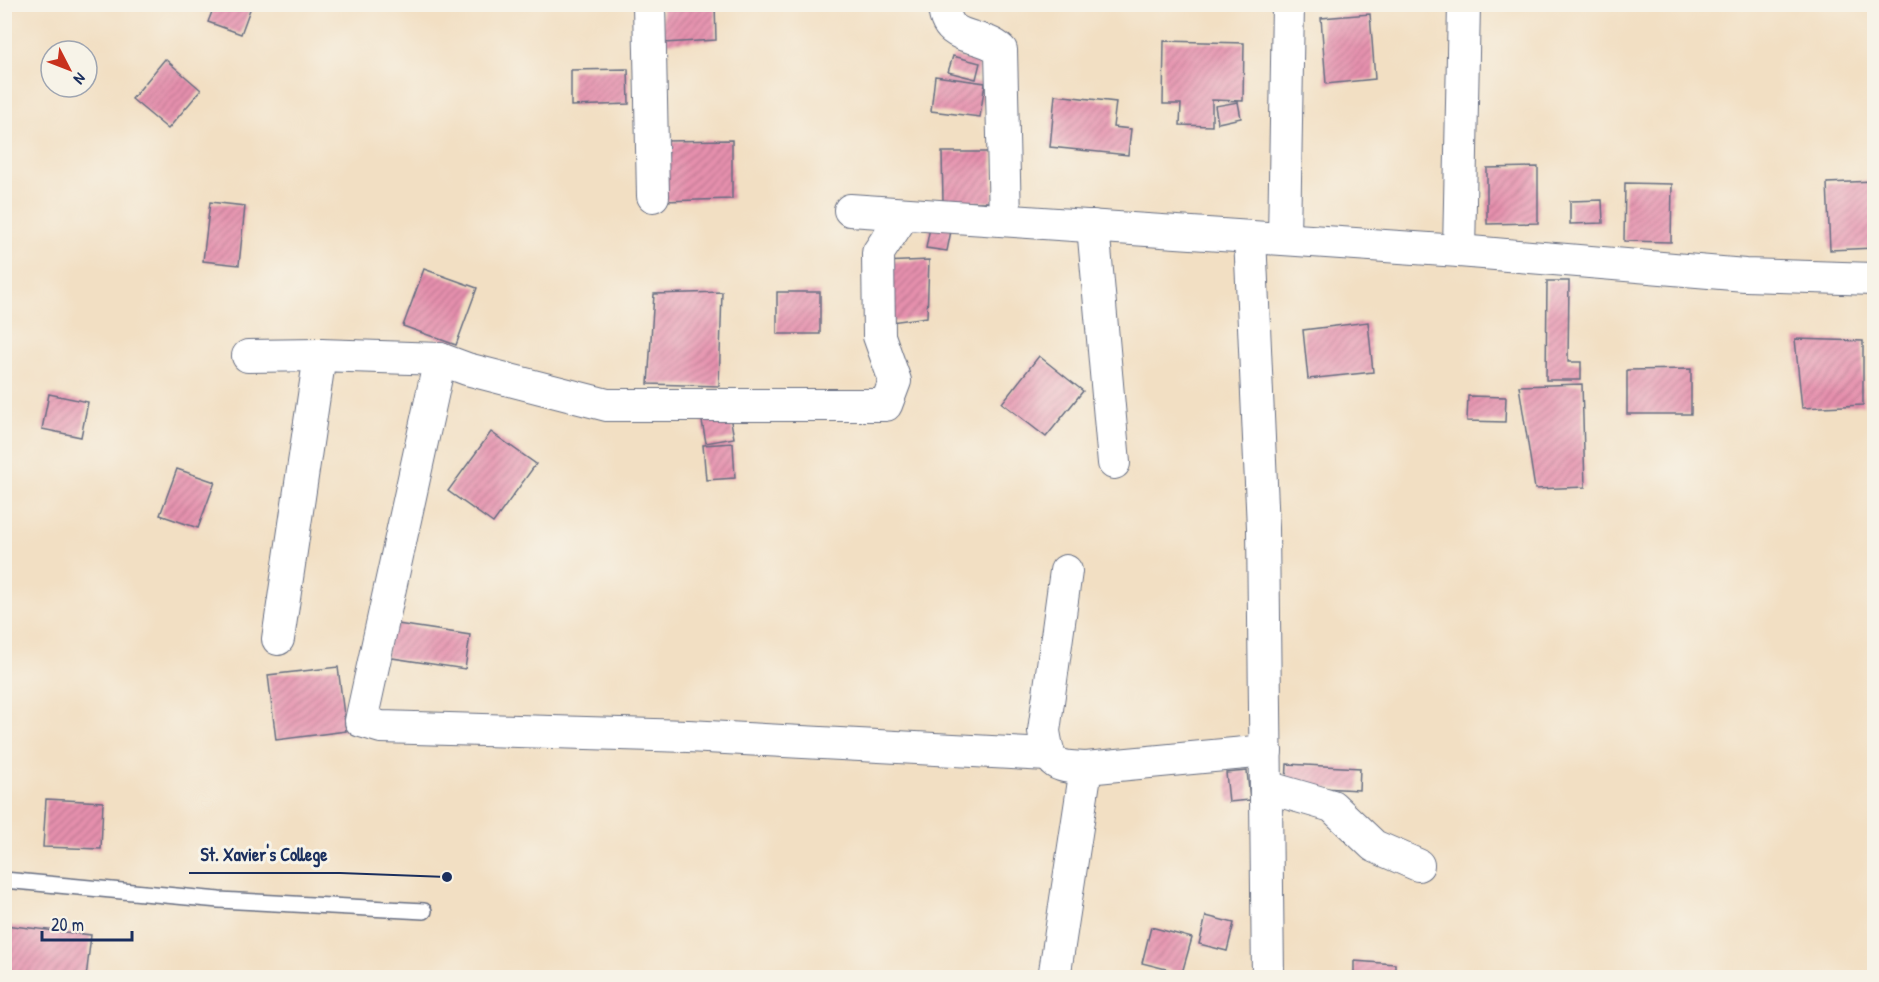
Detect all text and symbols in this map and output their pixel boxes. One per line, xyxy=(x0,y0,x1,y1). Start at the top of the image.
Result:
north arrow xyxy=(39,39,99,99)
text: N xyxy=(69,69,91,90)
callout: St. Xavier's College xyxy=(189,837,340,873)
text: St. Xavier's College xyxy=(201,842,328,868)
scale bar xyxy=(42,904,132,942)
text: 20 m xyxy=(51,912,84,937)

